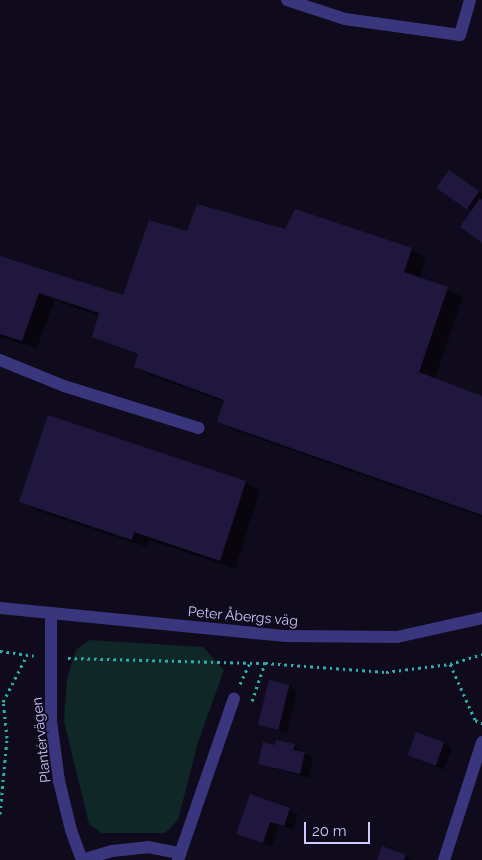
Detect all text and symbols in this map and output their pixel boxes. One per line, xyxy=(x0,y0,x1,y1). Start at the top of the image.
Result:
street label: Peter Åbergs väg xyxy=(187,603,299,629)
street label: Plantérvägen xyxy=(28,696,54,784)
scale bar xyxy=(307,812,373,844)
text: 20 m xyxy=(312,822,347,840)

